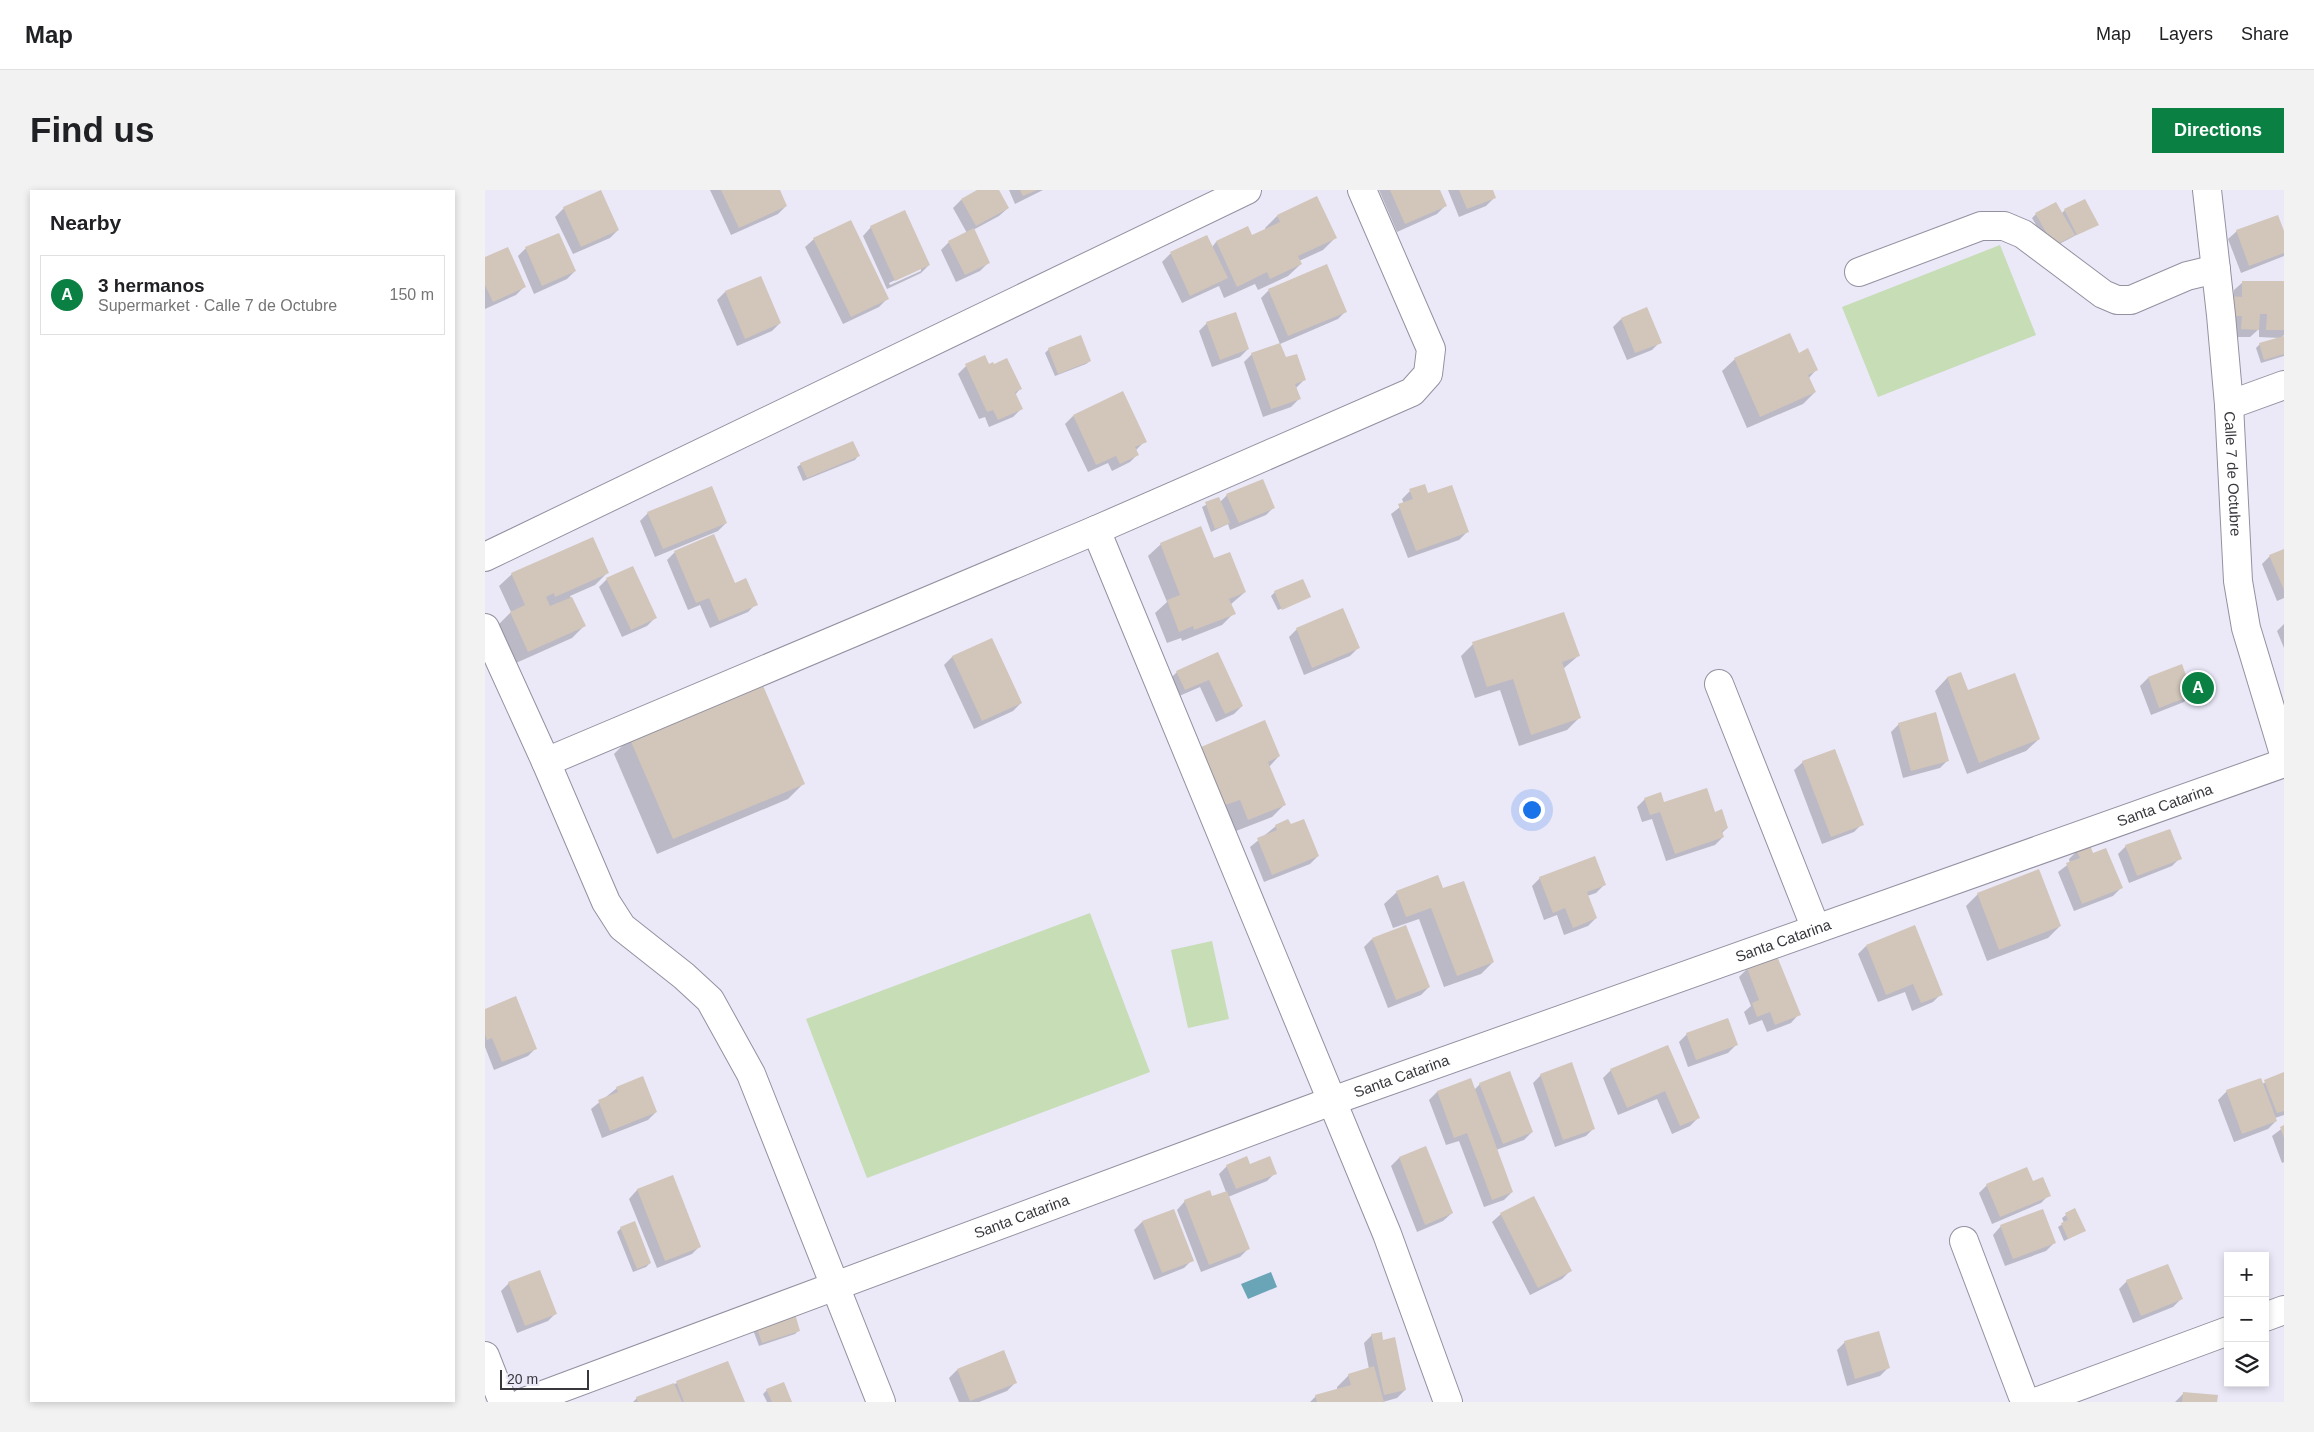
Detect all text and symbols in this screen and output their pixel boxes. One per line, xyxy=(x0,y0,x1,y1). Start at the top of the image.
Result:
text: Map xyxy=(25,21,73,48)
text: Map xyxy=(2096,24,2131,44)
text: Layers xyxy=(2159,24,2213,44)
text: Share xyxy=(2241,24,2289,44)
button: Directions xyxy=(2152,108,2284,153)
text: Find us xyxy=(30,110,154,149)
text: Nearby xyxy=(50,211,121,234)
text: 3 hermanos xyxy=(98,275,205,296)
text: A xyxy=(61,286,73,303)
text: 150 m xyxy=(390,286,434,303)
text: Supermarket · Calle 7 de Octubre xyxy=(98,297,337,314)
street label: Calle 7 de Octubre xyxy=(2221,411,2245,537)
pin: A xyxy=(2182,669,2214,707)
street label: Santa Catarina xyxy=(2115,780,2215,830)
your location xyxy=(1519,797,1545,823)
street label: Santa Catarina xyxy=(1733,915,1834,965)
street label: Santa Catarina xyxy=(1351,1051,1452,1101)
street label: Santa Catarina xyxy=(972,1190,1072,1242)
map controls xyxy=(2224,1252,2269,1387)
button: + xyxy=(2224,1252,2269,1297)
button: − xyxy=(2224,1297,2269,1342)
button: layers xyxy=(2224,1342,2269,1387)
scale bar xyxy=(500,1367,589,1390)
text: 20 m xyxy=(507,1371,538,1387)

